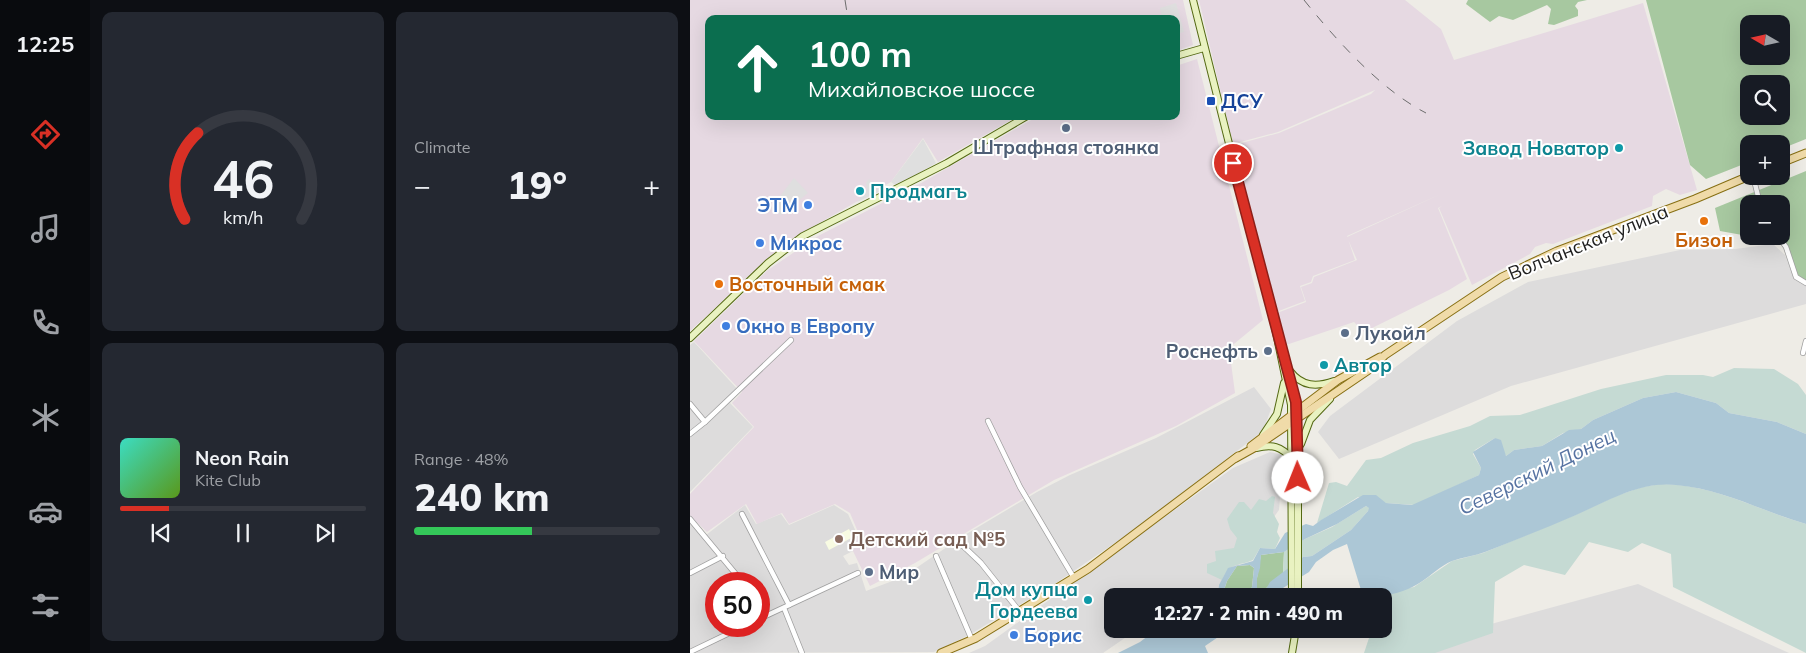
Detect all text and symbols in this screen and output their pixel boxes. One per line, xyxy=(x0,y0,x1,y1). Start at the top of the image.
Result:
north arrow xyxy=(1740,15,1790,65)
map controls xyxy=(1740,15,1790,245)
text: 12:25 xyxy=(16,30,74,58)
text: 100 m xyxy=(808,32,912,76)
icon: ahead xyxy=(725,35,790,100)
text: Михайловское шоссе xyxy=(808,75,1035,103)
button: search xyxy=(1740,75,1790,125)
place label: ДСУ xyxy=(1221,89,1264,113)
marker: ДСУ xyxy=(1205,95,1217,107)
icon: directions xyxy=(28,117,63,152)
marker: Штрафная стоянка xyxy=(1060,122,1072,134)
place label: Штрафная стоянка xyxy=(973,135,1159,159)
button: + xyxy=(1740,135,1790,185)
place label: Завод Новатор xyxy=(1463,136,1609,160)
text: Climate xyxy=(414,137,470,157)
pin xyxy=(1212,142,1254,184)
marker: Завод Новатор xyxy=(1613,142,1625,154)
text: 46 xyxy=(212,146,274,211)
icon: arrive xyxy=(1219,149,1247,177)
text: 19° xyxy=(507,161,567,209)
text: − xyxy=(414,168,431,203)
text: + xyxy=(643,168,660,203)
place label: Продмагъ xyxy=(870,179,967,203)
marker: Продмагъ xyxy=(854,185,866,197)
place label: ЭТМ xyxy=(757,193,798,217)
button: − xyxy=(1740,195,1790,245)
marker: ЭТМ xyxy=(802,199,814,211)
street label: Волчанская улица xyxy=(1504,199,1672,285)
text: km/h xyxy=(223,206,263,228)
icon: music xyxy=(28,211,63,246)
marker: Бизон xyxy=(1698,215,1710,227)
place label: Бизон xyxy=(1675,228,1733,252)
place label: Микрос xyxy=(770,231,843,255)
marker: Микрос xyxy=(754,237,766,249)
place label: Восточный смак xyxy=(729,272,885,296)
marker: Восточный смак xyxy=(713,278,725,290)
icon: phone xyxy=(28,305,63,340)
place label: Окно в Европу xyxy=(736,314,875,338)
marker: Окно в Европу xyxy=(720,320,732,332)
place label: Лукойл xyxy=(1355,321,1426,345)
marker: Лукойл xyxy=(1339,327,1351,339)
place label: Роснефть xyxy=(1166,339,1258,363)
marker: Роснефть xyxy=(1262,345,1274,357)
place label: Автор xyxy=(1334,353,1392,377)
marker: Автор xyxy=(1318,359,1330,371)
icon: climate xyxy=(28,400,63,435)
water label: Северский Донец xyxy=(1454,422,1620,520)
text: Neon Rain xyxy=(195,446,289,470)
text: Range · 48% xyxy=(414,449,509,469)
position arrow xyxy=(1271,451,1323,503)
text: Kite Club xyxy=(195,470,261,490)
text: 240 km xyxy=(414,473,550,521)
icon: car xyxy=(28,494,63,529)
icon: previous xyxy=(147,519,175,547)
icon: pause xyxy=(229,519,257,547)
icon: next xyxy=(311,519,339,547)
place label: Детский сад №5 xyxy=(849,527,1005,551)
marker: Детский сад №5 xyxy=(833,533,845,545)
place label: Мир xyxy=(879,560,919,584)
marker: Мир xyxy=(863,566,875,578)
speed limit sign: 50 xyxy=(705,572,770,637)
place label: Дом купца Гордеева xyxy=(975,577,1078,623)
icon: filters xyxy=(28,588,63,623)
marker: Дом купца Гордеева xyxy=(1082,594,1094,606)
text: 12:27 · 2 min · 490 m xyxy=(1153,601,1343,625)
place label: Борис xyxy=(1024,623,1082,647)
marker: Борис xyxy=(1008,629,1020,641)

